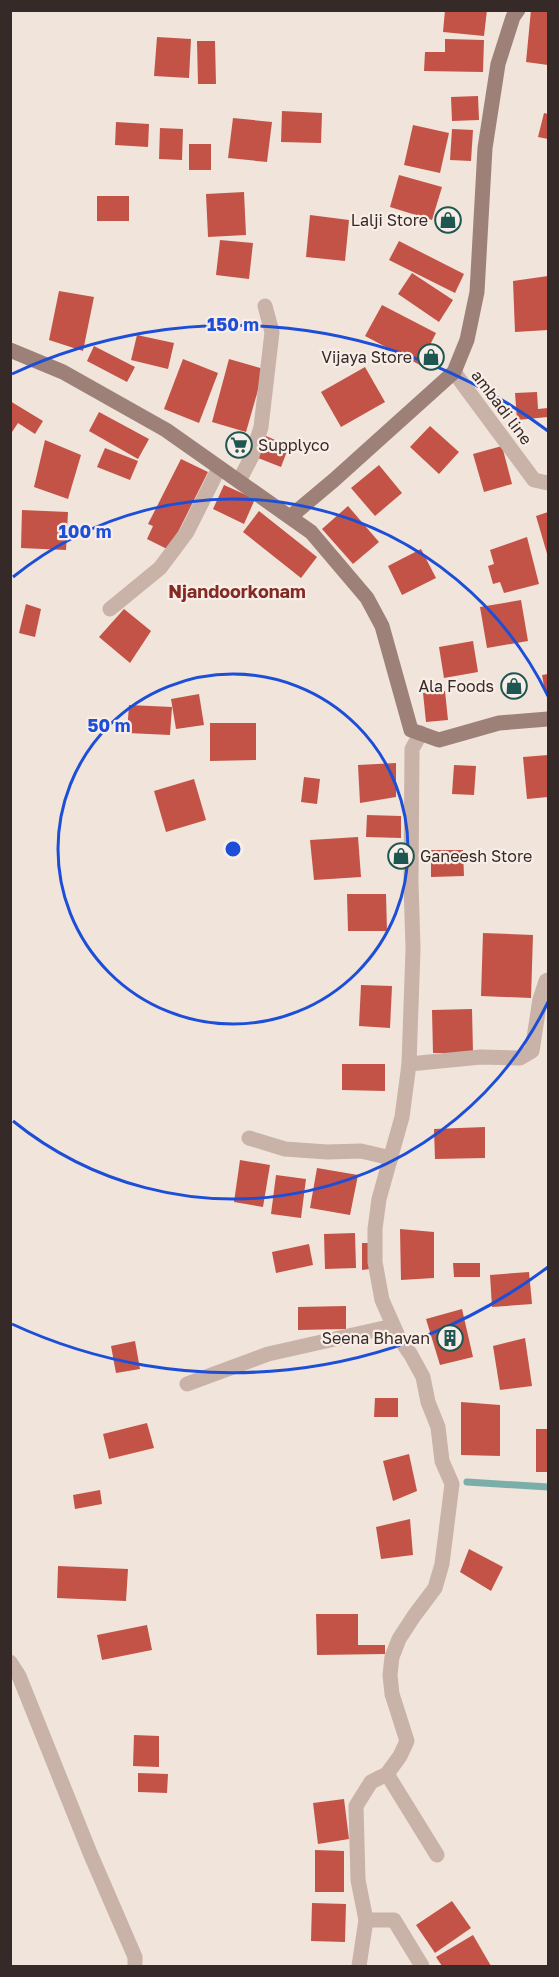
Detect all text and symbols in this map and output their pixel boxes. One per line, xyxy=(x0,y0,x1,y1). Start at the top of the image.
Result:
shop icon: Lalji Store xyxy=(433,205,463,235)
place label: Lalji Store xyxy=(351,210,428,230)
text: 150 m xyxy=(207,313,259,335)
shop icon: Vijaya Store xyxy=(416,342,446,372)
place label: Vijaya Store xyxy=(321,347,412,367)
street label: ambadi line xyxy=(467,366,537,448)
supermarket icon: Supplyco xyxy=(224,430,254,460)
place label: Supplyco xyxy=(258,435,329,455)
text: 100 m xyxy=(59,520,111,542)
district label: Njandoorkonam xyxy=(168,580,306,602)
shop icon: Ala Foods xyxy=(499,671,529,701)
place label: Ala Foods xyxy=(419,676,494,696)
text: 50 m xyxy=(88,714,130,736)
centre of rings xyxy=(223,839,243,859)
shop icon: Ganeesh Store xyxy=(386,841,416,871)
place label: Ganeesh Store xyxy=(420,846,532,866)
building icon: Seena Bhavan xyxy=(435,1323,465,1353)
place label: Seena Bhavan xyxy=(322,1328,430,1348)

